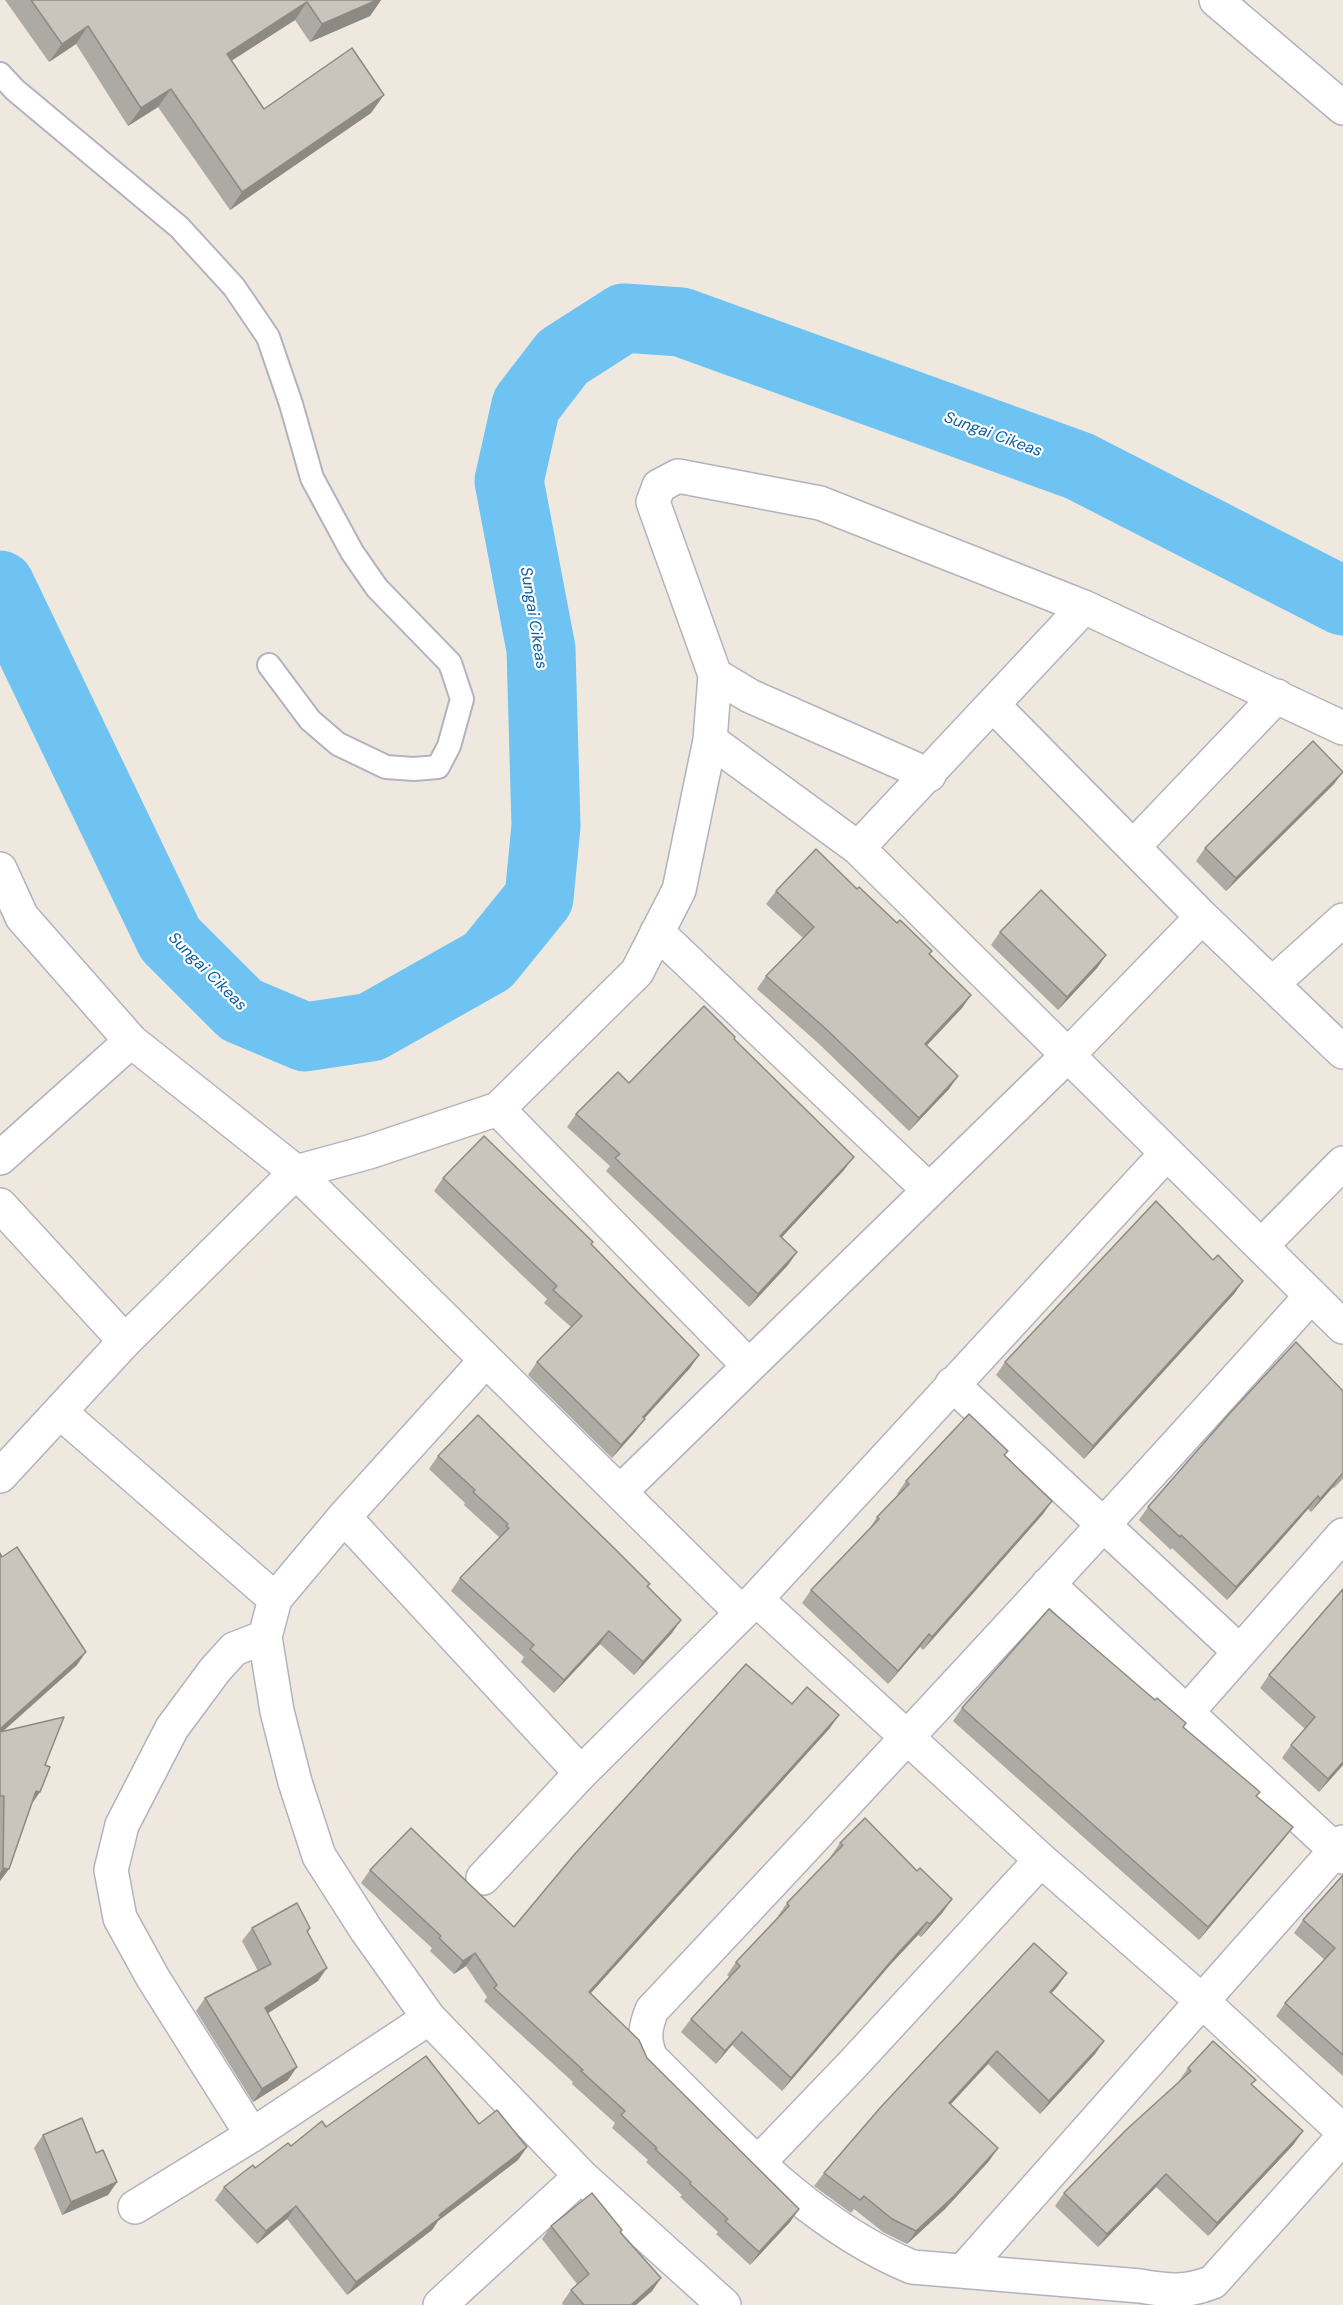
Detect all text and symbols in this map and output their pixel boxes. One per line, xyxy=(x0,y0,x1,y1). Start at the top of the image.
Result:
water label: Sungai Cikeas xyxy=(941,408,1045,462)
water label: Sungai Cikeas xyxy=(515,566,551,670)
water label: Sungai Cikeas xyxy=(164,929,250,1015)

